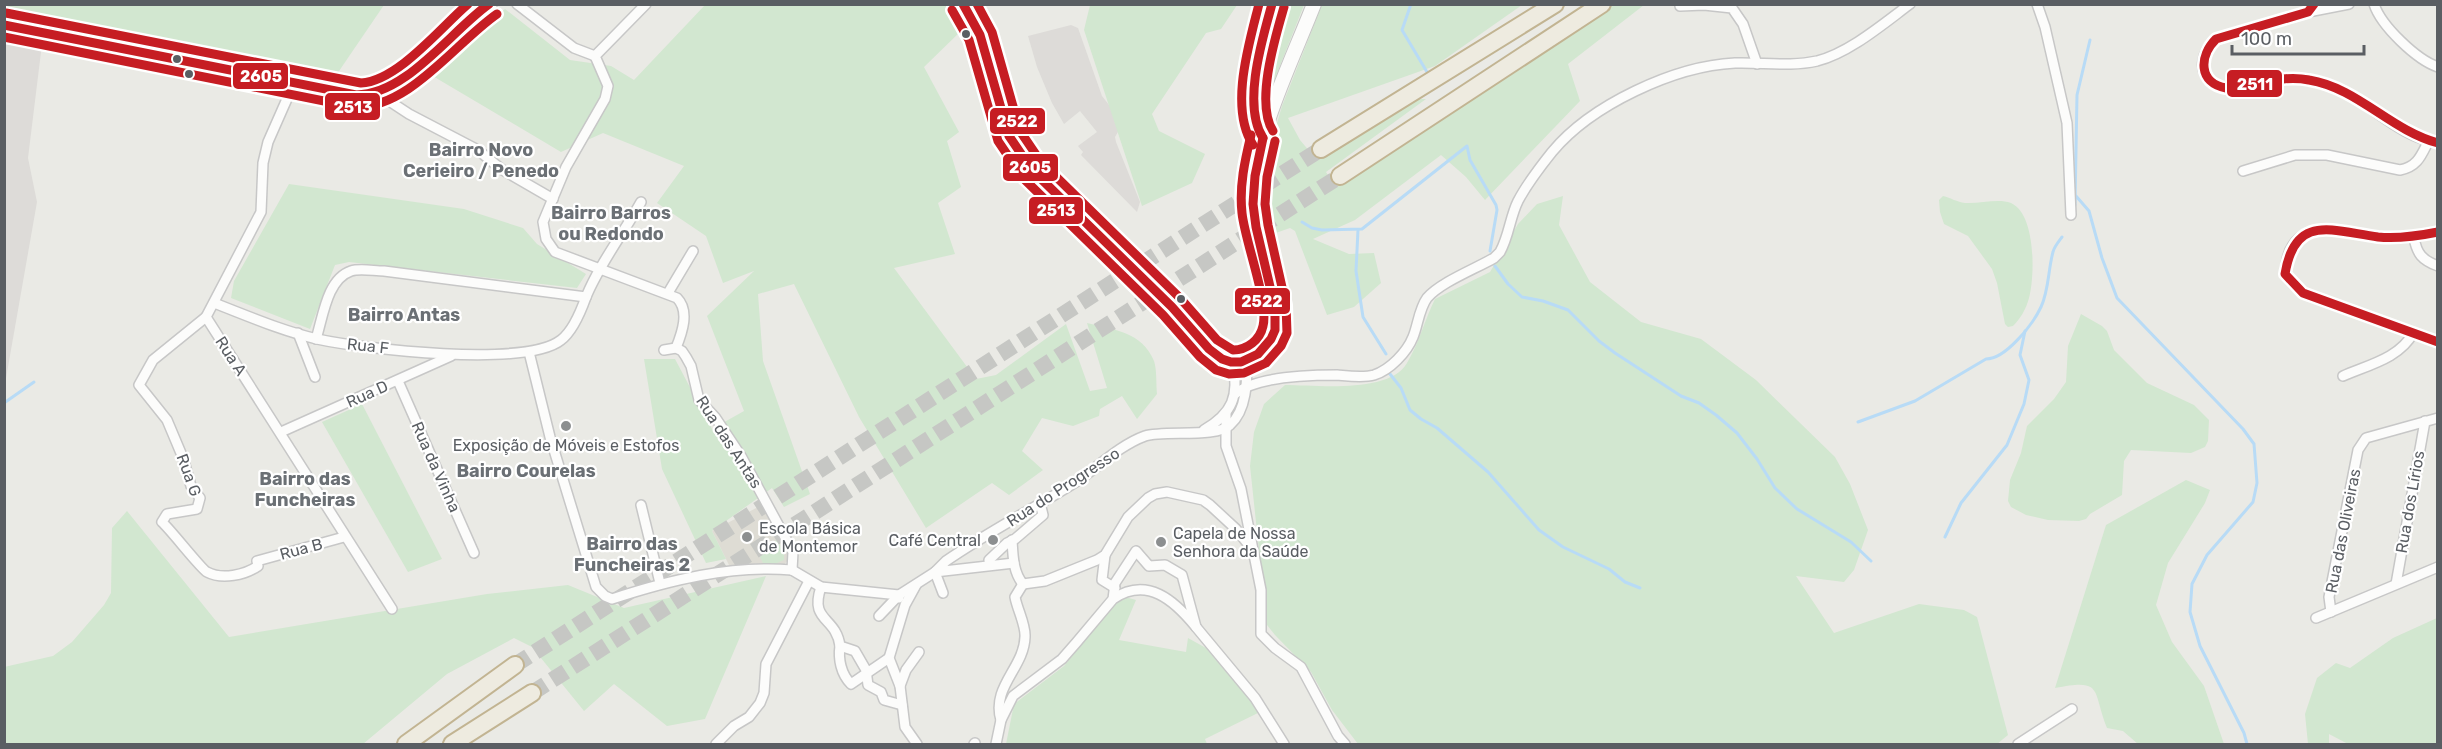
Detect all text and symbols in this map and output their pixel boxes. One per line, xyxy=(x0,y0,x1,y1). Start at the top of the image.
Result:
scale bar xyxy=(2232,18,2364,56)
unlabelled marker xyxy=(960,28,972,40)
text: 100 m xyxy=(2241,28,2292,50)
unlabelled marker xyxy=(171,53,183,65)
line badge: 2605 xyxy=(232,62,289,90)
text: 2605 xyxy=(240,67,282,86)
unlabelled marker xyxy=(183,68,195,80)
line badge: 2511 xyxy=(2226,69,2283,98)
text: 2511 xyxy=(2237,75,2273,94)
line badge: 2513 xyxy=(324,92,381,121)
text: 2513 xyxy=(333,98,373,117)
line badge: 2522 xyxy=(989,107,1046,135)
text: 2522 xyxy=(996,112,1038,131)
district label: Bairro Novo Cerieiro / Penedo xyxy=(403,139,559,182)
line badge: 2605 xyxy=(1002,153,1059,182)
text: 2605 xyxy=(1009,158,1051,177)
line badge: 2513 xyxy=(1028,196,1084,225)
text: 2513 xyxy=(1036,201,1076,220)
district label: Bairro Barros ou Redondo xyxy=(551,202,671,245)
line badge: 2522 xyxy=(1234,287,1291,315)
text: 2522 xyxy=(1241,292,1283,311)
unlabelled marker xyxy=(1175,293,1187,305)
district label: Bairro Antas xyxy=(348,304,460,326)
street label: Rua A xyxy=(211,333,251,380)
street label: Rua F xyxy=(346,334,390,358)
street label: Rua D xyxy=(343,376,391,412)
street label: Rua das Antas xyxy=(692,392,766,492)
street label: Rua da Vinha xyxy=(408,419,464,515)
marker: Exposição de Móveis e Estofos xyxy=(559,419,573,433)
place label: Exposição de Móveis e Estofos xyxy=(453,436,679,455)
street label: Rua do Progresso xyxy=(1003,443,1123,531)
street label: Rua dos Lírios xyxy=(2392,449,2428,555)
street label: Rua G xyxy=(173,451,205,499)
district label: Bairro Courelas xyxy=(456,460,596,482)
street label: Rua das Oliveiras xyxy=(2322,467,2364,595)
district label: Bairro das Funcheiras xyxy=(255,468,355,511)
place label: Escola Básica de Montemor xyxy=(759,519,861,556)
place label: Capela de Nossa Senhora da Saúde xyxy=(1173,524,1308,561)
marker: Escola Básica de Montemor xyxy=(740,530,754,544)
place label: Café Central xyxy=(889,531,981,550)
district label: Bairro das Funcheiras 2 xyxy=(574,533,690,576)
marker: Café Central xyxy=(986,533,1000,547)
street label: Rua B xyxy=(278,534,324,564)
marker: Capela de Nossa Senhora da Saúde xyxy=(1154,535,1168,549)

